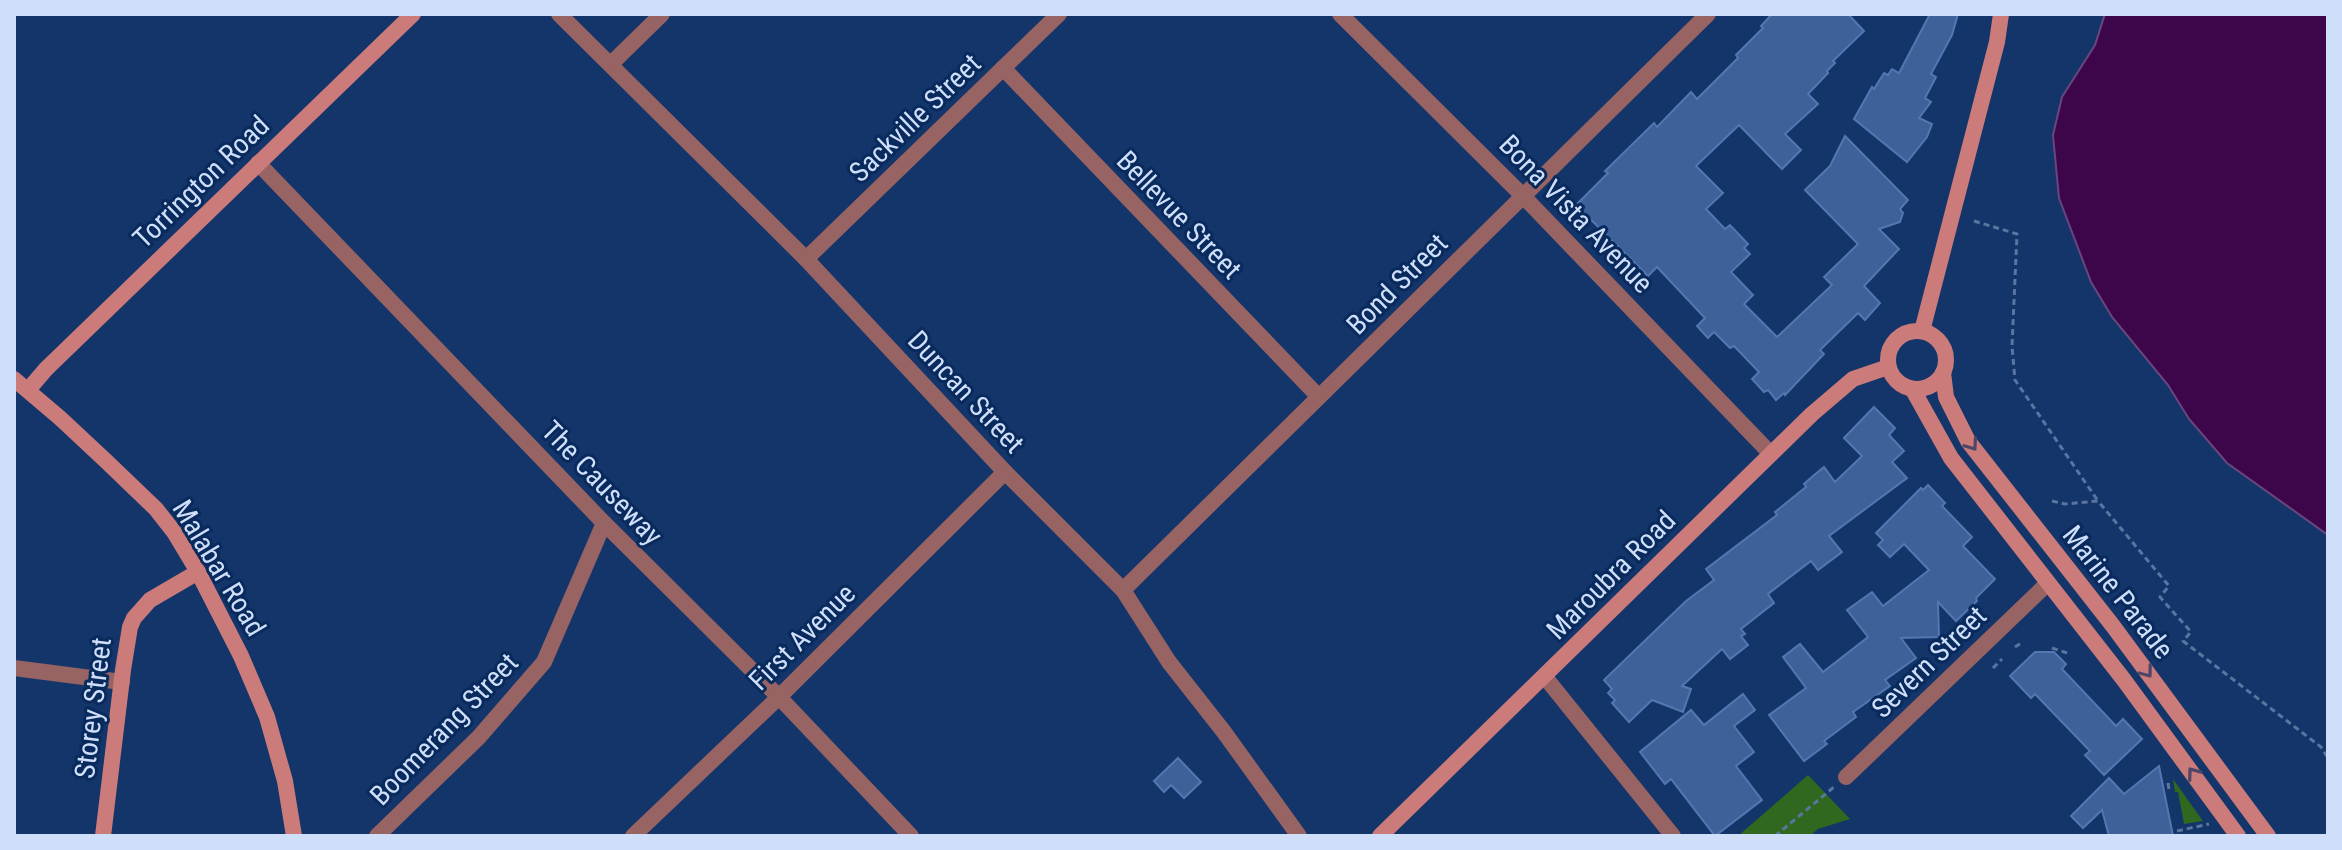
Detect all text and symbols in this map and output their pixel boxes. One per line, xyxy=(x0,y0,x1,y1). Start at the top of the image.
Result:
street label: Sackville Street xyxy=(842,47,988,189)
street label: Torrington Road xyxy=(126,109,276,255)
street label: Bona Vista Avenue xyxy=(1492,128,1660,300)
street label: Bellevue Street xyxy=(1110,144,1248,286)
street label: Bond Street xyxy=(1340,227,1454,341)
street label: Duncan Street xyxy=(901,324,1031,460)
street label: The Causeway xyxy=(535,414,669,552)
one-way arrow xyxy=(1962,436,1977,450)
street label: Malabar Road xyxy=(166,494,272,642)
street label: Maroubra Road xyxy=(1540,504,1682,646)
street label: Marine Parade xyxy=(2056,519,2180,665)
street label: First Avenue xyxy=(742,577,862,697)
street label: Severn Street xyxy=(1865,599,1993,725)
street label: Storey Street xyxy=(68,636,118,780)
street label: Boomerang Street xyxy=(363,646,525,812)
one-way arrow xyxy=(2138,664,2152,678)
one-way arrow xyxy=(2188,767,2203,781)

